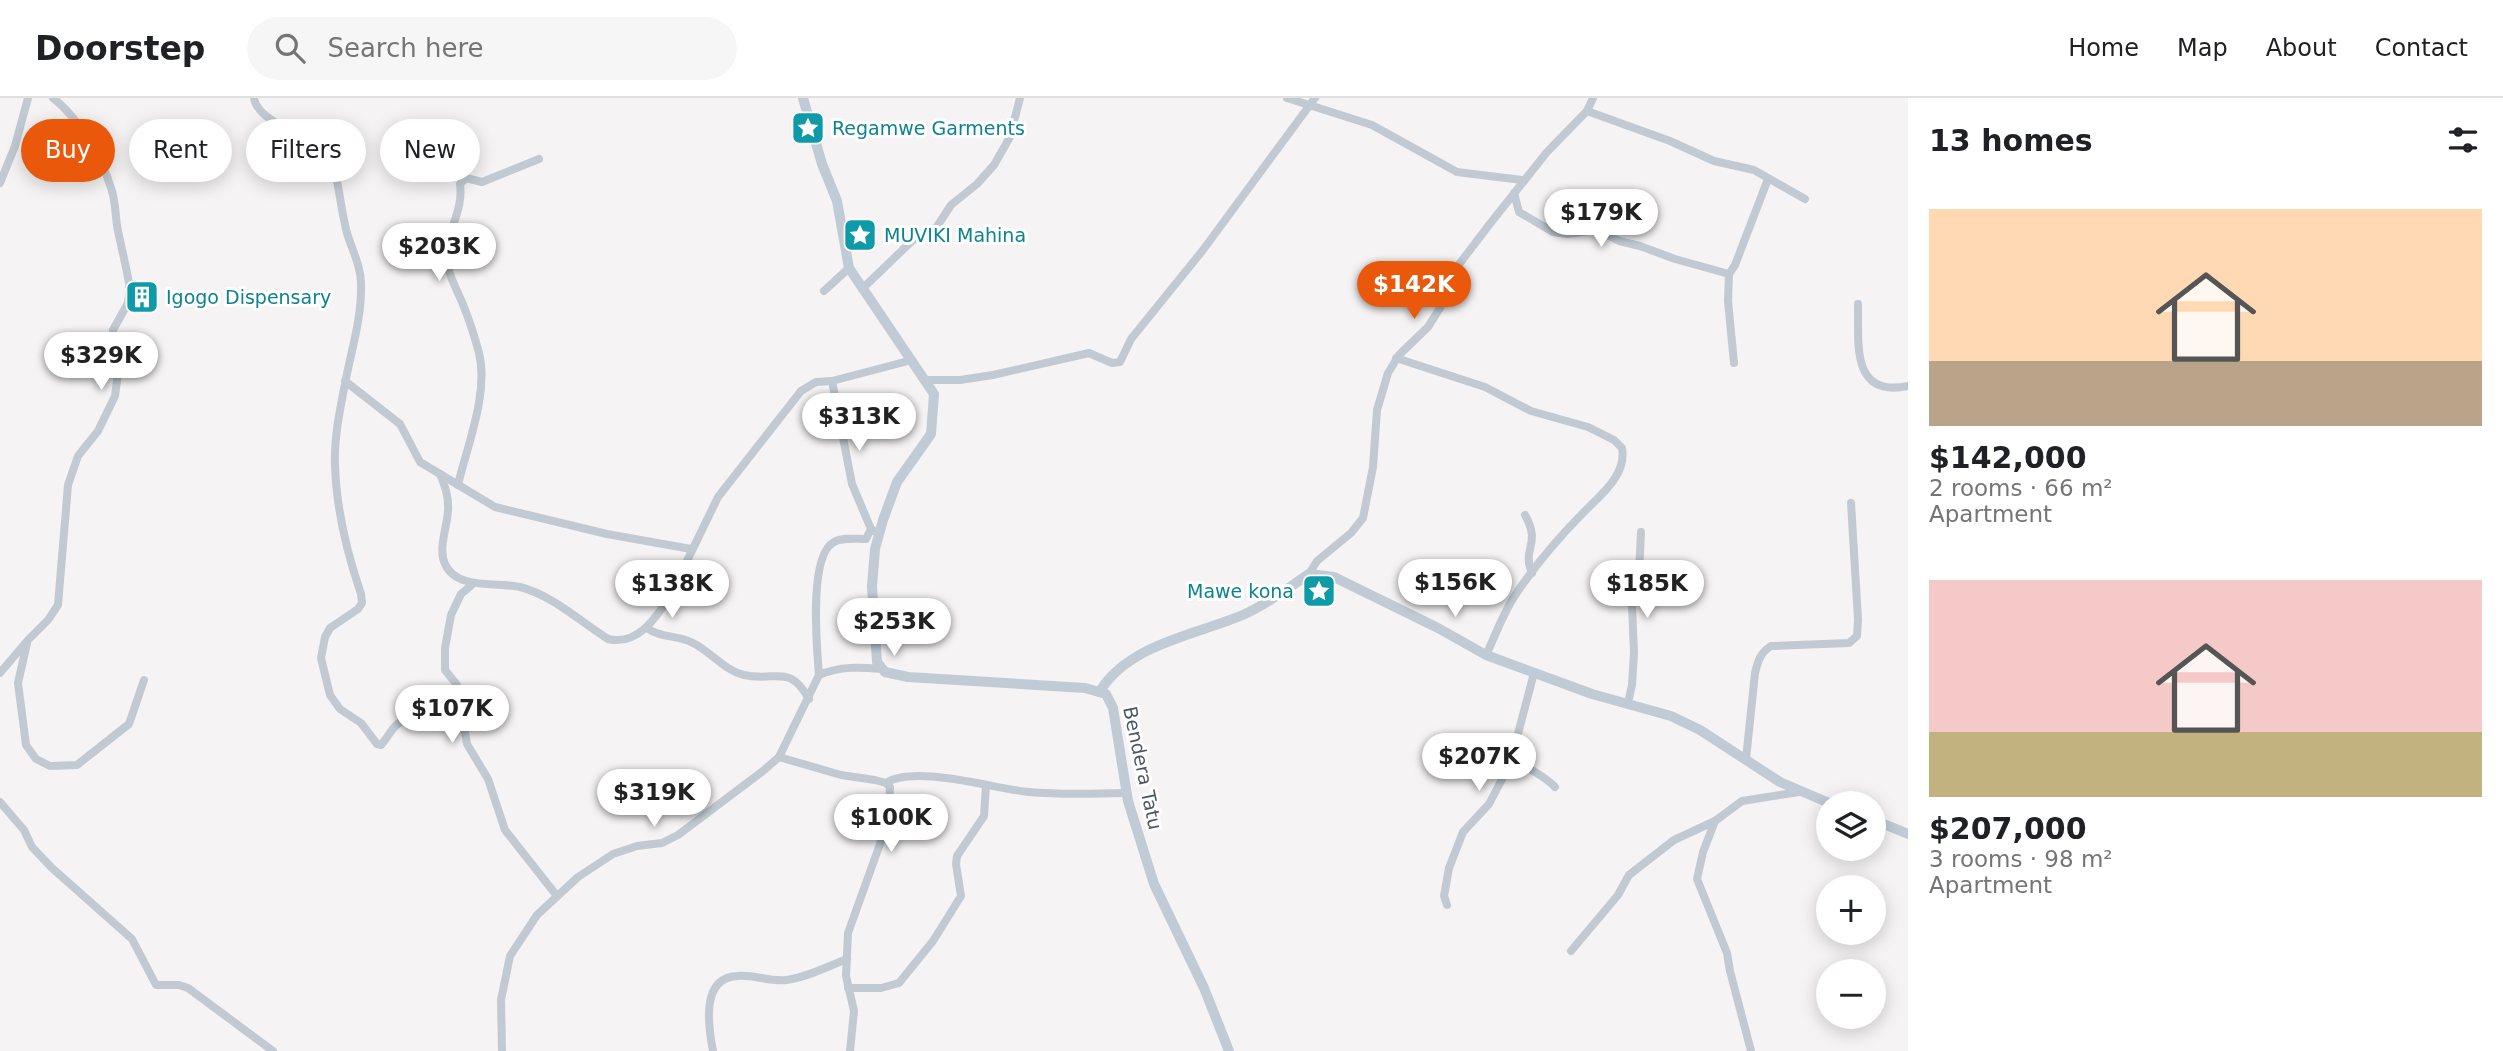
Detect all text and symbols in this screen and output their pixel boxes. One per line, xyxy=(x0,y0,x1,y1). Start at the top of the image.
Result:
search box xyxy=(247,17,737,80)
text: Doorstep xyxy=(35,29,205,68)
icon: search xyxy=(271,29,309,67)
text: Search here xyxy=(327,33,484,63)
text: Home xyxy=(2068,34,2139,62)
text: Map xyxy=(2177,34,2228,62)
text: About xyxy=(2266,34,2337,62)
text: Contact xyxy=(2375,34,2468,62)
place icon: Regamwe Garments xyxy=(789,109,827,147)
place label: Regamwe Garments xyxy=(832,117,1025,139)
chip: Buy xyxy=(21,119,115,182)
chip: Rent xyxy=(129,119,232,182)
chip: Filters xyxy=(246,119,366,182)
chip: New xyxy=(380,119,480,182)
icon: filters xyxy=(2444,121,2482,159)
text: 13 homes xyxy=(1929,123,2093,158)
pin: $179K xyxy=(1552,190,1650,249)
text: $179K xyxy=(1560,199,1642,225)
place icon: MUVIKI Mahina xyxy=(841,216,879,254)
pin: $203K xyxy=(390,223,488,283)
place label: MUVIKI Mahina xyxy=(884,224,1026,246)
text: $203K xyxy=(398,233,480,259)
icon: home xyxy=(2143,254,2269,380)
pin: $142K xyxy=(1365,262,1463,321)
text: $142K xyxy=(1373,271,1455,297)
building icon: Igogo Dispensary xyxy=(123,278,161,316)
place label: Igogo Dispensary xyxy=(166,286,331,308)
pin: $329K xyxy=(52,332,150,392)
text: $329K xyxy=(60,342,142,368)
pin: $313K xyxy=(810,394,908,453)
text: $313K xyxy=(818,403,900,429)
text: $142,000 xyxy=(1929,440,2087,475)
text: 2 rooms · 66 m² xyxy=(1929,475,2113,501)
text: Apartment xyxy=(1929,501,2052,527)
pin: $138K xyxy=(623,560,721,620)
pin: $156K xyxy=(1406,560,1504,619)
pin: $185K xyxy=(1598,560,1696,620)
text: $156K xyxy=(1414,569,1496,595)
text: $138K xyxy=(631,570,713,596)
text: $185K xyxy=(1606,570,1688,596)
place icon: Mawe kona xyxy=(1300,572,1338,610)
place label: Mawe kona xyxy=(1187,580,1294,602)
pin: $253K xyxy=(845,598,943,658)
text: $253K xyxy=(853,608,935,634)
icon: home xyxy=(2143,625,2269,751)
pin: $107K xyxy=(403,686,501,745)
text: $107K xyxy=(411,695,493,721)
street label: Bendera Tatu xyxy=(1119,704,1167,832)
pin: $207K xyxy=(1430,734,1528,793)
text: $207K xyxy=(1438,743,1520,769)
pin: $319K xyxy=(605,770,703,829)
text: $319K xyxy=(613,779,695,805)
map controls xyxy=(1816,791,1886,1029)
button: layers xyxy=(1816,791,1886,861)
pin: $100K xyxy=(842,794,940,854)
text: $100K xyxy=(850,804,932,830)
text: $207,000 xyxy=(1929,811,2087,846)
text: 3 rooms · 98 m² xyxy=(1929,846,2113,872)
text: Apartment xyxy=(1929,872,2052,898)
button: + xyxy=(1816,875,1886,945)
button: − xyxy=(1816,959,1886,1029)

